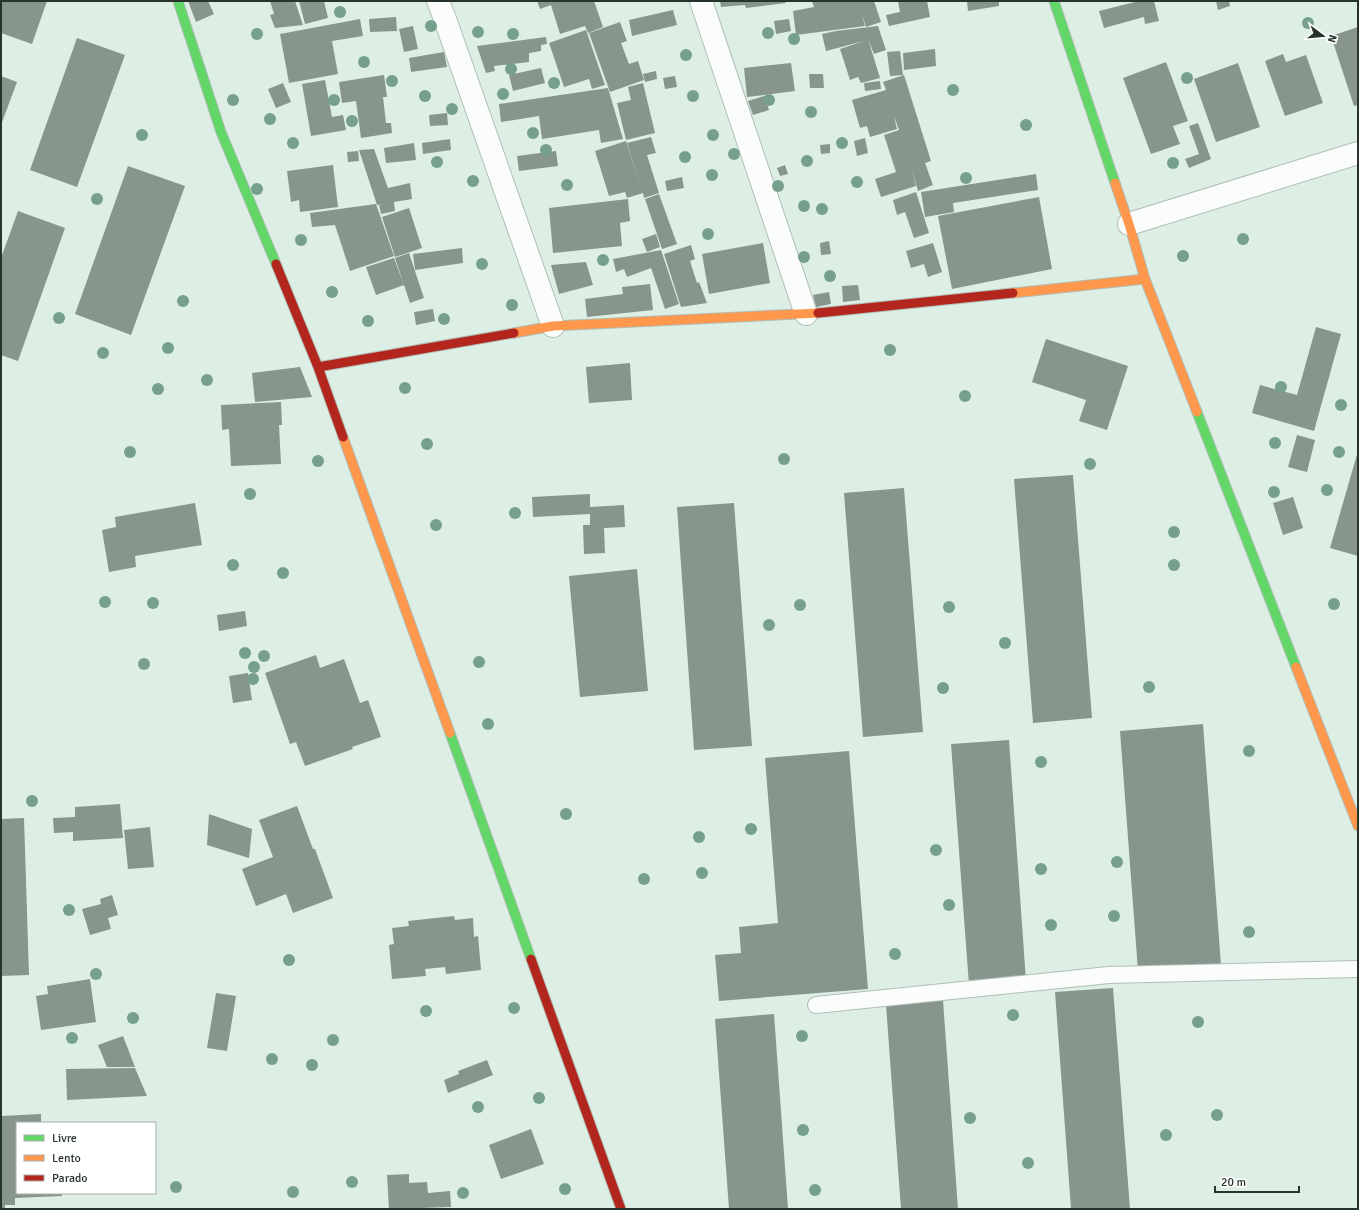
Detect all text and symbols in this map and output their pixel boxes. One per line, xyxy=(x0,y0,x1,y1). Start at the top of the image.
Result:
north arrow xyxy=(1303,16,1343,56)
text: N xyxy=(1325,33,1339,44)
legend xyxy=(16,1122,156,1194)
text: Livre xyxy=(52,1131,77,1146)
text: Lento xyxy=(52,1151,81,1166)
scale bar xyxy=(1215,1168,1299,1194)
text: Parado xyxy=(52,1171,88,1186)
text: 20 m xyxy=(1221,1175,1246,1190)

